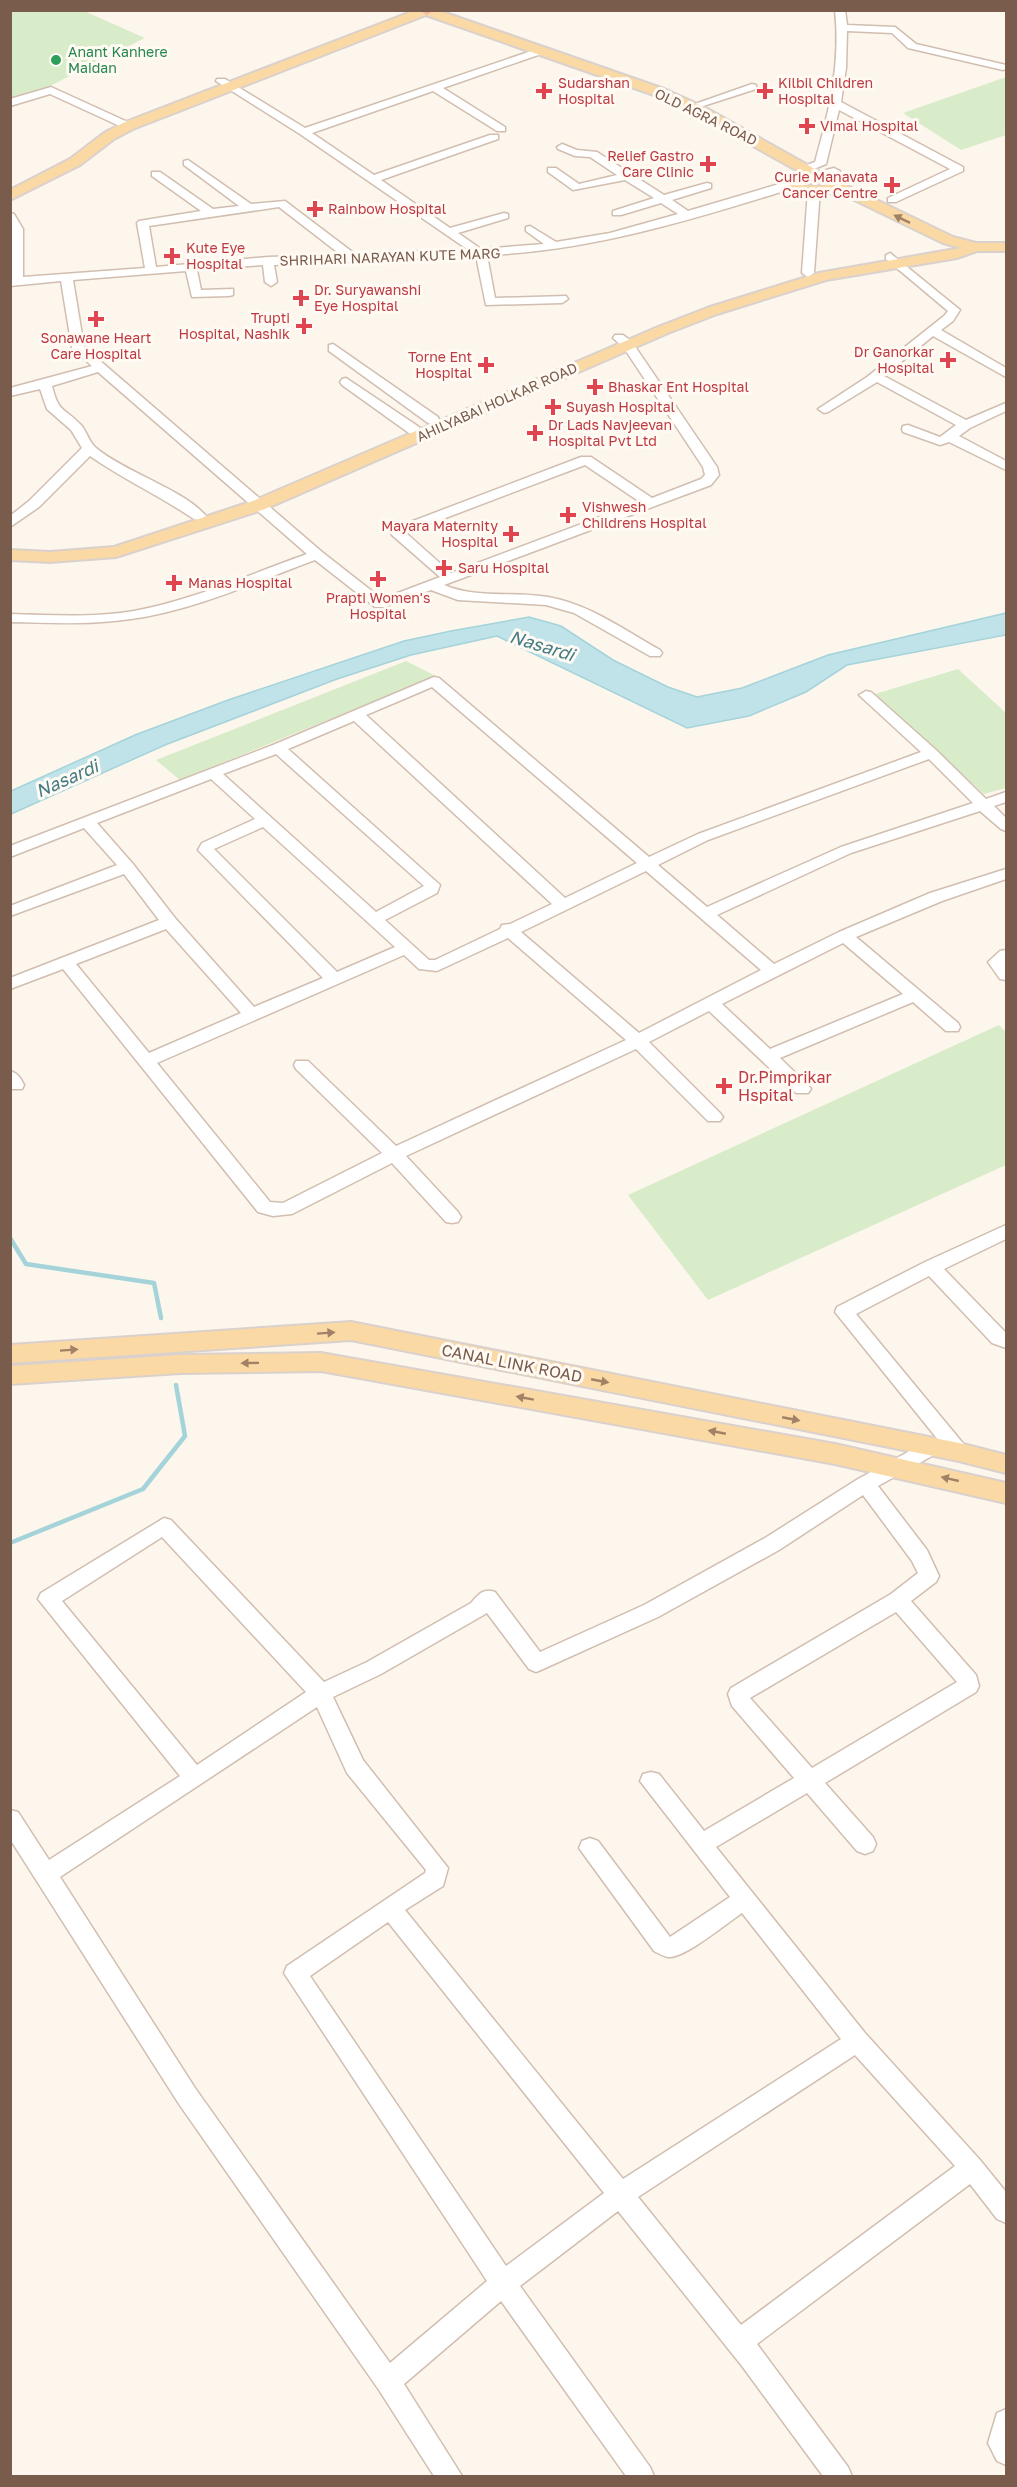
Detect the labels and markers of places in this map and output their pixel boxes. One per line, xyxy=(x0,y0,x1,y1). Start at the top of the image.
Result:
place label: Anant Kanhere Maidan xyxy=(68,43,168,76)
marker: Anant Kanhere Maidan xyxy=(49,53,63,67)
place label: Sudarshan Hospital xyxy=(558,74,630,107)
place label: Kilbil Children Hospital xyxy=(778,74,873,107)
marker: Sudarshan Hospital xyxy=(535,82,553,100)
marker: Kilbil Children Hospital xyxy=(756,82,774,100)
marker: Vimal Hospital xyxy=(798,117,816,135)
place label: Vimal Hospital xyxy=(820,117,918,134)
place label: Relief Gastro Care Clinic xyxy=(607,147,694,180)
marker: Relief Gastro Care Clinic xyxy=(699,155,717,173)
place label: Curie Manavata Cancer Centre xyxy=(774,168,878,201)
marker: Curie Manavata Cancer Centre xyxy=(883,176,901,194)
marker: Rainbow Hospital xyxy=(306,200,324,218)
place label: Rainbow Hospital xyxy=(328,200,446,217)
place label: Kute Eye Hospital xyxy=(186,239,245,272)
marker: Kute Eye Hospital xyxy=(163,247,181,265)
place label: Dr. Suryawanshi Eye Hospital xyxy=(314,281,421,314)
marker: Dr. Suryawanshi Eye Hospital xyxy=(292,289,310,307)
place label: Trupti Hospital, Nashik xyxy=(179,309,290,342)
marker: Sonawane Heart Care Hospital xyxy=(87,310,105,328)
marker: Trupti Hospital, Nashik xyxy=(295,317,313,335)
place label: Sonawane Heart Care Hospital xyxy=(41,329,151,362)
place label: Dr Ganorkar Hospital xyxy=(854,343,935,376)
place label: Torne Ent Hospital xyxy=(408,348,472,381)
marker: Dr Ganorkar Hospital xyxy=(939,351,957,369)
marker: Torne Ent Hospital xyxy=(477,356,495,374)
marker: Bhaskar Ent Hospital xyxy=(586,378,604,396)
place label: Bhaskar Ent Hospital xyxy=(608,378,749,395)
marker: Suyash Hospital xyxy=(544,398,562,416)
place label: Suyash Hospital xyxy=(566,398,675,415)
place label: Dr Lads Navjeevan Hospital Pvt Ltd xyxy=(548,416,672,449)
marker: Dr Lads Navjeevan Hospital Pvt Ltd xyxy=(526,424,544,442)
place label: Vishwesh Childrens Hospital xyxy=(582,498,707,531)
marker: Vishwesh Childrens Hospital xyxy=(559,506,577,524)
place label: Mayara Maternity Hospital xyxy=(381,517,498,550)
marker: Mayara Maternity Hospital xyxy=(502,525,520,543)
marker: Saru Hospital xyxy=(435,559,453,577)
place label: Saru Hospital xyxy=(458,559,549,576)
marker: Prapti Women's Hospital xyxy=(369,570,387,588)
marker: Manas Hospital xyxy=(165,574,183,592)
place label: Manas Hospital xyxy=(188,574,292,591)
place label: Prapti Women's Hospital xyxy=(326,589,430,622)
place label: Dr.Pimprikar Hspital xyxy=(738,1067,832,1105)
marker: Dr.Pimprikar Hspital xyxy=(715,1077,733,1095)

